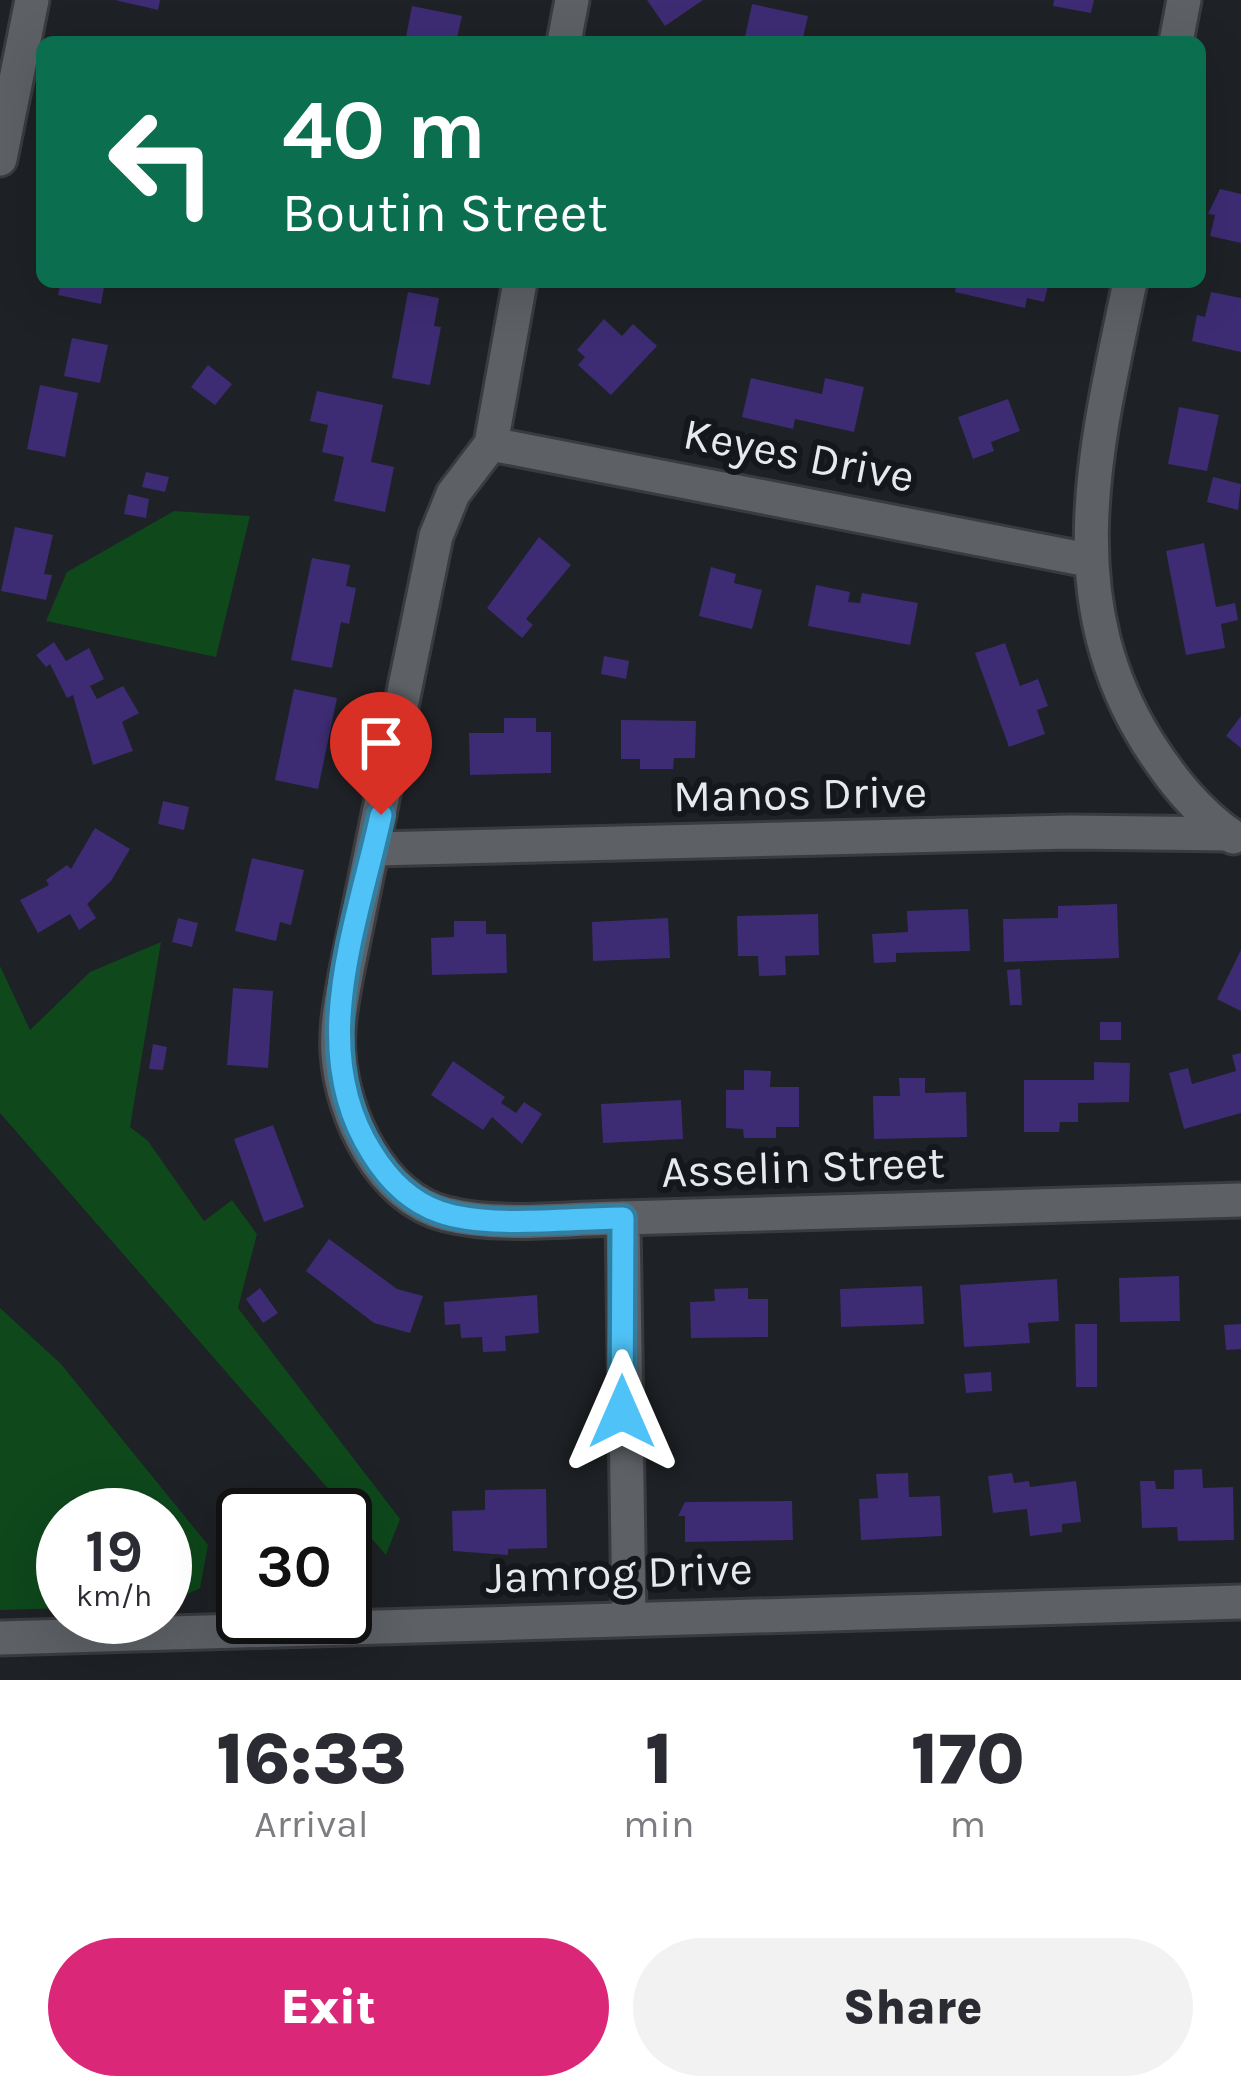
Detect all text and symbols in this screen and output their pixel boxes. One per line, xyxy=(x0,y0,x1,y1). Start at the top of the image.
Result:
text: 40 m xyxy=(282,81,486,179)
icon: left xyxy=(84,84,240,240)
text: Boutin Street xyxy=(282,181,608,245)
street label: Keyes Drive xyxy=(679,407,919,504)
pin xyxy=(330,692,432,815)
icon: arrive xyxy=(348,710,414,776)
street label: Manos Drive xyxy=(673,766,927,822)
street label: Asselin Street xyxy=(660,1136,946,1198)
position arrow xyxy=(559,1349,685,1475)
speed limit sign: 30 xyxy=(216,1488,372,1644)
text: 19 xyxy=(85,1516,143,1586)
street label: Jamrog Drive xyxy=(485,1542,753,1605)
text: km/h xyxy=(76,1578,152,1614)
text: 16:33 xyxy=(216,1717,407,1801)
text: 1 xyxy=(645,1717,673,1801)
text: 170 xyxy=(911,1717,1025,1801)
text: Arrival xyxy=(254,1801,369,1847)
text: min xyxy=(623,1801,695,1847)
text: m xyxy=(950,1801,986,1847)
button: Exit xyxy=(48,1938,609,2076)
button: Share xyxy=(633,1938,1193,2076)

